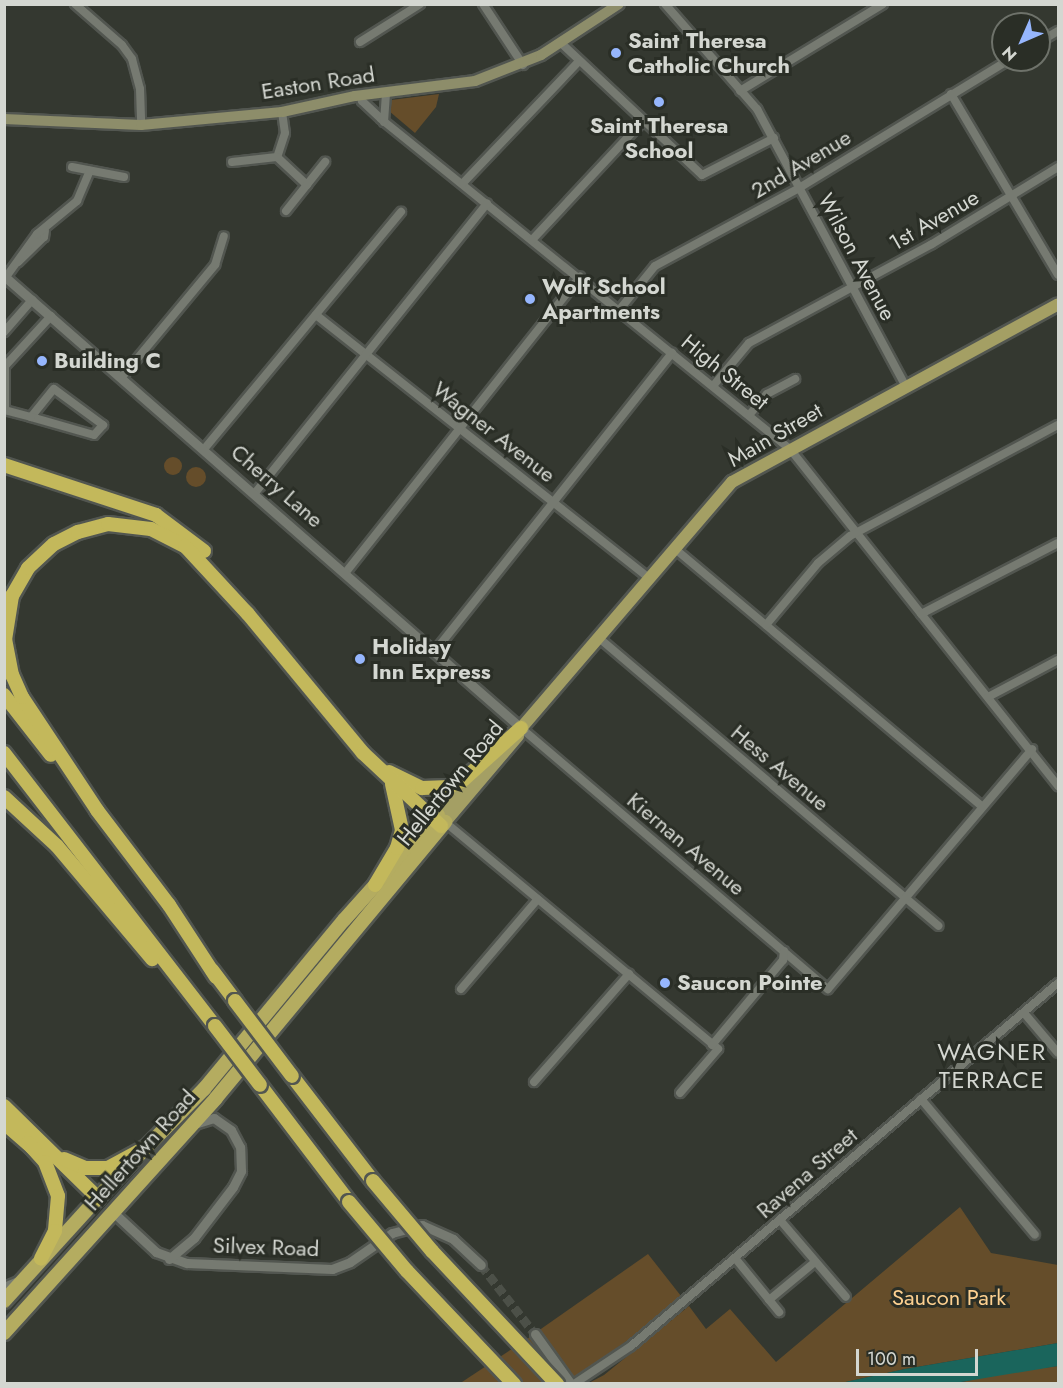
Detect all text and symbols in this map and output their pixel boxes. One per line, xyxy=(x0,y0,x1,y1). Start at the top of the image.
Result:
north arrow xyxy=(991,12,1051,72)
place label: Saint Theresa Catholic Church xyxy=(628,27,790,78)
text: N xyxy=(997,41,1022,66)
marker: Saint Theresa Catholic Church xyxy=(609,46,623,60)
street label: Easton Road xyxy=(259,61,377,105)
marker: Saint Theresa School xyxy=(652,95,666,109)
place label: Saint Theresa School xyxy=(590,112,728,164)
street label: 2nd Avenue xyxy=(746,124,856,204)
street label: 1st Avenue xyxy=(884,184,984,256)
street label: Wilson Avenue xyxy=(812,189,902,325)
place label: Wolf School Apartments xyxy=(542,273,666,324)
marker: Wolf School Apartments xyxy=(523,292,537,306)
street label: High Street xyxy=(676,329,774,415)
place label: Building C xyxy=(54,348,161,374)
marker: Building C xyxy=(35,354,49,368)
street label: Wagner Avenue xyxy=(427,376,561,488)
street label: Main Street xyxy=(723,397,827,473)
street label: Cherry Lane xyxy=(226,439,328,533)
place label: Holiday Inn Express xyxy=(372,633,491,684)
marker: Holiday Inn Express xyxy=(353,652,367,666)
street label: Hellertown Road xyxy=(391,715,509,851)
street label: Hess Avenue xyxy=(726,719,834,817)
street label: Kiernan Avenue xyxy=(622,787,750,901)
place label: Saucon Pointe xyxy=(677,970,823,996)
marker: Saucon Pointe xyxy=(658,976,672,990)
district label: WAGNER TERRACE xyxy=(937,1038,1047,1094)
street label: Hellertown Road xyxy=(79,1084,201,1216)
street label: Ravena Street xyxy=(751,1122,863,1224)
street label: Silvex Road xyxy=(212,1232,320,1262)
park label: Saucon Park xyxy=(892,1285,1006,1311)
scale bar xyxy=(859,1337,980,1375)
text: 100 m xyxy=(867,1346,916,1372)

